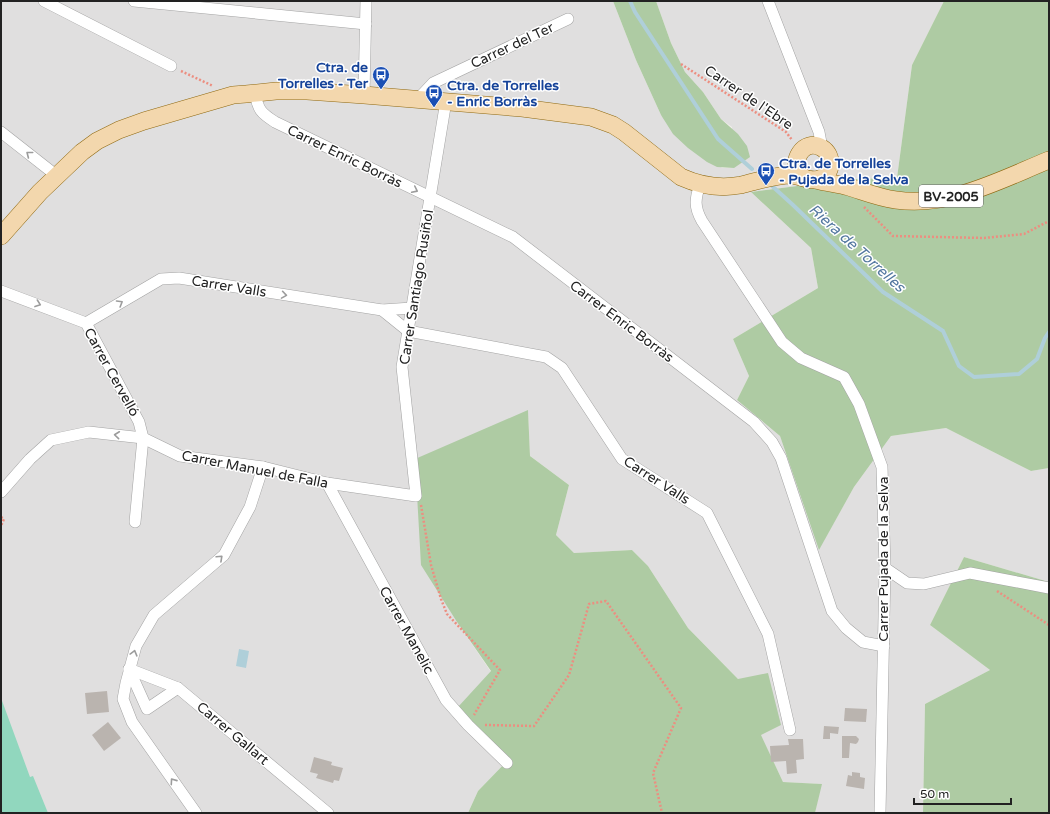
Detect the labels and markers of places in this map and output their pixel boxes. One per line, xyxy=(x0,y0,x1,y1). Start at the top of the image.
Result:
place label: Ctra. de Torrelles - Ter xyxy=(277,59,369,92)
bus stop icon: Ctra. de Torrelles - Ter xyxy=(371,65,391,90)
place label: Ctra. de Torrelles - Enric Borràs xyxy=(447,77,559,110)
bus stop icon: Ctra. de Torrelles - Enric Borràs xyxy=(424,83,444,108)
place label: Ctra. de Torrelles - Pujada de la Selva xyxy=(779,155,909,188)
bus stop icon: Ctra. de Torrelles - Pujada de la Selva xyxy=(756,161,776,186)

